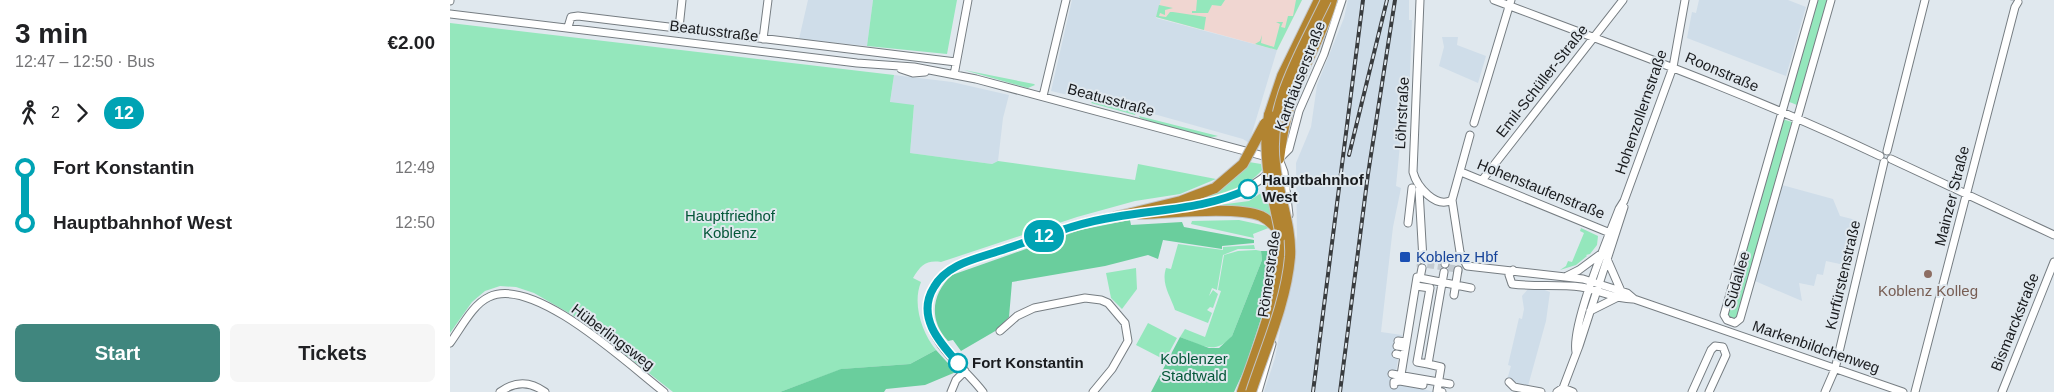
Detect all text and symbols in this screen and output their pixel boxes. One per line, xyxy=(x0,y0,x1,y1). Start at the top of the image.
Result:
street label: Beatusstraße xyxy=(669,17,759,44)
text: 3 min xyxy=(15,18,88,49)
street label: Karthäuserstraße xyxy=(1271,19,1328,133)
street label: Emil-Schüller-Straße xyxy=(1492,21,1591,140)
text: €2.00 xyxy=(387,32,435,53)
street label: Hohenzollernstraße xyxy=(1611,47,1670,176)
street label: Roonstraße xyxy=(1683,48,1762,95)
text: 12:47 – 12:50 · Bus xyxy=(15,53,155,70)
street label: Löhrstraße xyxy=(1391,76,1412,150)
street label: Beatusstraße xyxy=(1066,80,1156,119)
icon: walk xyxy=(15,99,43,127)
icon: forward xyxy=(68,99,96,127)
text: 12 xyxy=(114,103,134,123)
text: 2 xyxy=(51,104,60,121)
street label: Mainzer Straße xyxy=(1931,144,1972,248)
street label: Hohenstaufenstraße xyxy=(1475,155,1607,222)
text: Fort Konstantin xyxy=(53,157,194,178)
text: 12:49 xyxy=(395,159,435,176)
place label: Hauptbahnhof West xyxy=(1262,171,1365,205)
marker: Hauptbahnhof West xyxy=(1238,179,1258,199)
park label: Hauptfriedhof Koblenz xyxy=(685,207,776,241)
text: Hauptbahnhof West xyxy=(53,212,232,233)
text: 12:50 xyxy=(395,214,435,231)
street label: Kurfürstenstraße xyxy=(1822,219,1863,331)
line badge: 12 xyxy=(1022,220,1066,252)
text: 12 xyxy=(1034,226,1054,246)
street label: Römerstraße xyxy=(1254,229,1283,318)
place label: Koblenz Hbf xyxy=(1416,248,1499,265)
street label: Südallee xyxy=(1720,249,1753,310)
marker: Koblenz Hbf xyxy=(1398,250,1412,264)
marker: Koblenz Kolleg xyxy=(1922,268,1934,280)
street label: Bismarckstraße xyxy=(1987,270,2042,373)
place label: Koblenz Kolleg xyxy=(1878,282,1978,299)
street label: Hüberlingsweg xyxy=(569,300,658,373)
street label: Markenbildchenweg xyxy=(1750,317,1882,376)
button: Start xyxy=(15,324,220,382)
button: Tickets xyxy=(230,324,435,382)
park label: Koblenzer Stadtwald xyxy=(1160,350,1228,384)
marker: Fort Konstantin xyxy=(948,353,968,373)
place label: Fort Konstantin xyxy=(972,354,1084,371)

